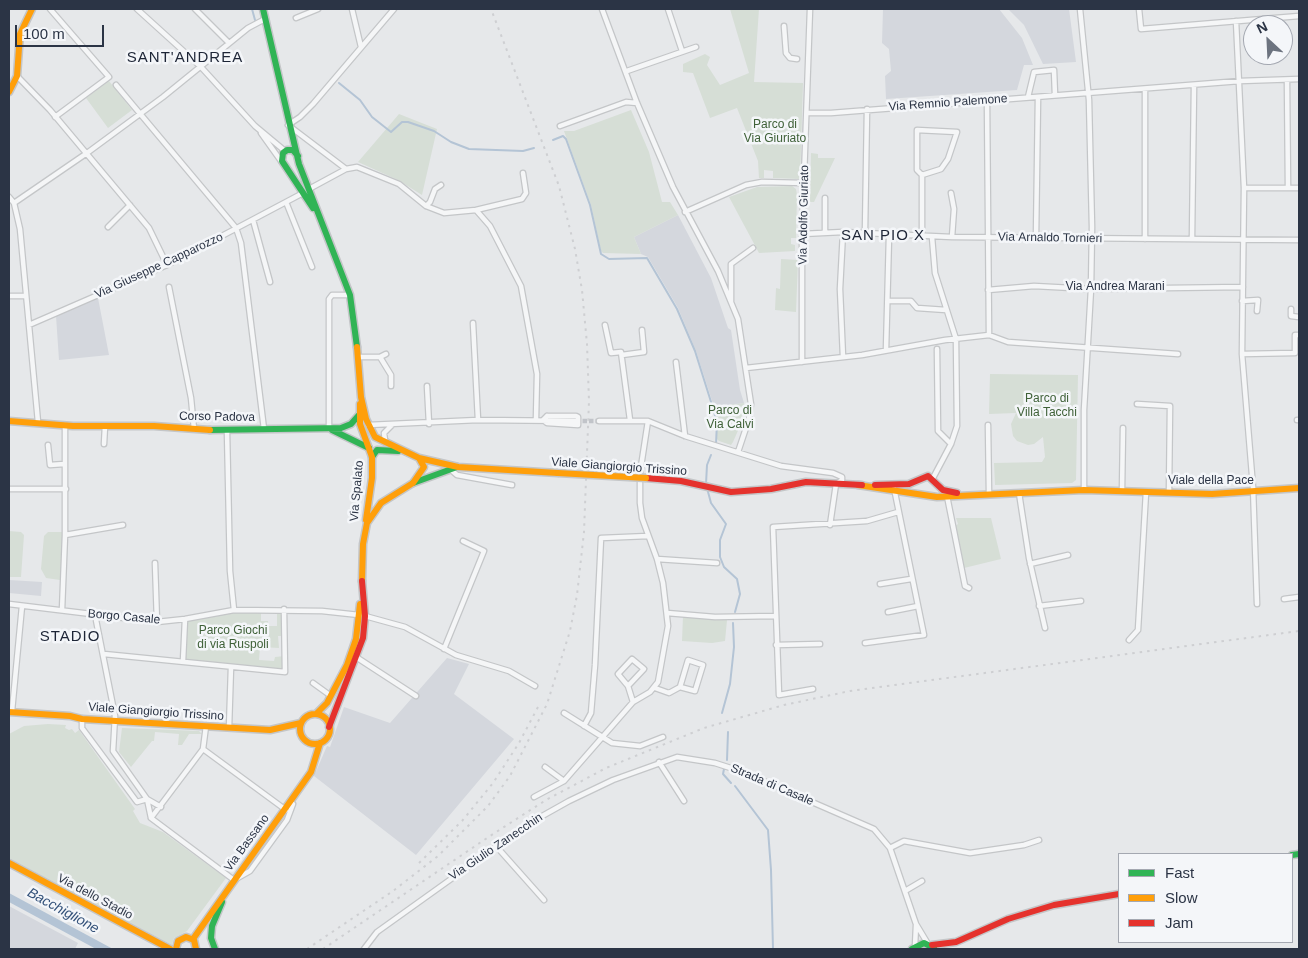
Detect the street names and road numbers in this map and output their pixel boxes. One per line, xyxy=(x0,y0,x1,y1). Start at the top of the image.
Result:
street label: Via Remnio Palemone xyxy=(888,92,1008,114)
street label: Via Adolfo Giuriato xyxy=(796,165,812,265)
street label: Via Giuseppe Capparozzo xyxy=(93,230,225,302)
street label: Via Arnaldo Tornieri xyxy=(998,230,1102,246)
street label: Via Andrea Marani xyxy=(1065,280,1165,294)
street label: Corso Padova xyxy=(179,409,255,425)
street label: Viale Giangiorgio Trissino xyxy=(551,455,687,479)
street label: Via Spalato xyxy=(347,460,367,522)
street label: Viale della Pace xyxy=(1168,474,1254,488)
street label: Borgo Casale xyxy=(87,607,161,627)
street label: Viale Giangiorgio Trissino xyxy=(88,700,224,724)
street label: Strada di Casale xyxy=(728,761,816,809)
street label: Via Giulio Zanecchin xyxy=(446,810,546,884)
street label: Via Bassano xyxy=(221,812,273,874)
street label: Via dello Stadio xyxy=(55,871,135,923)

